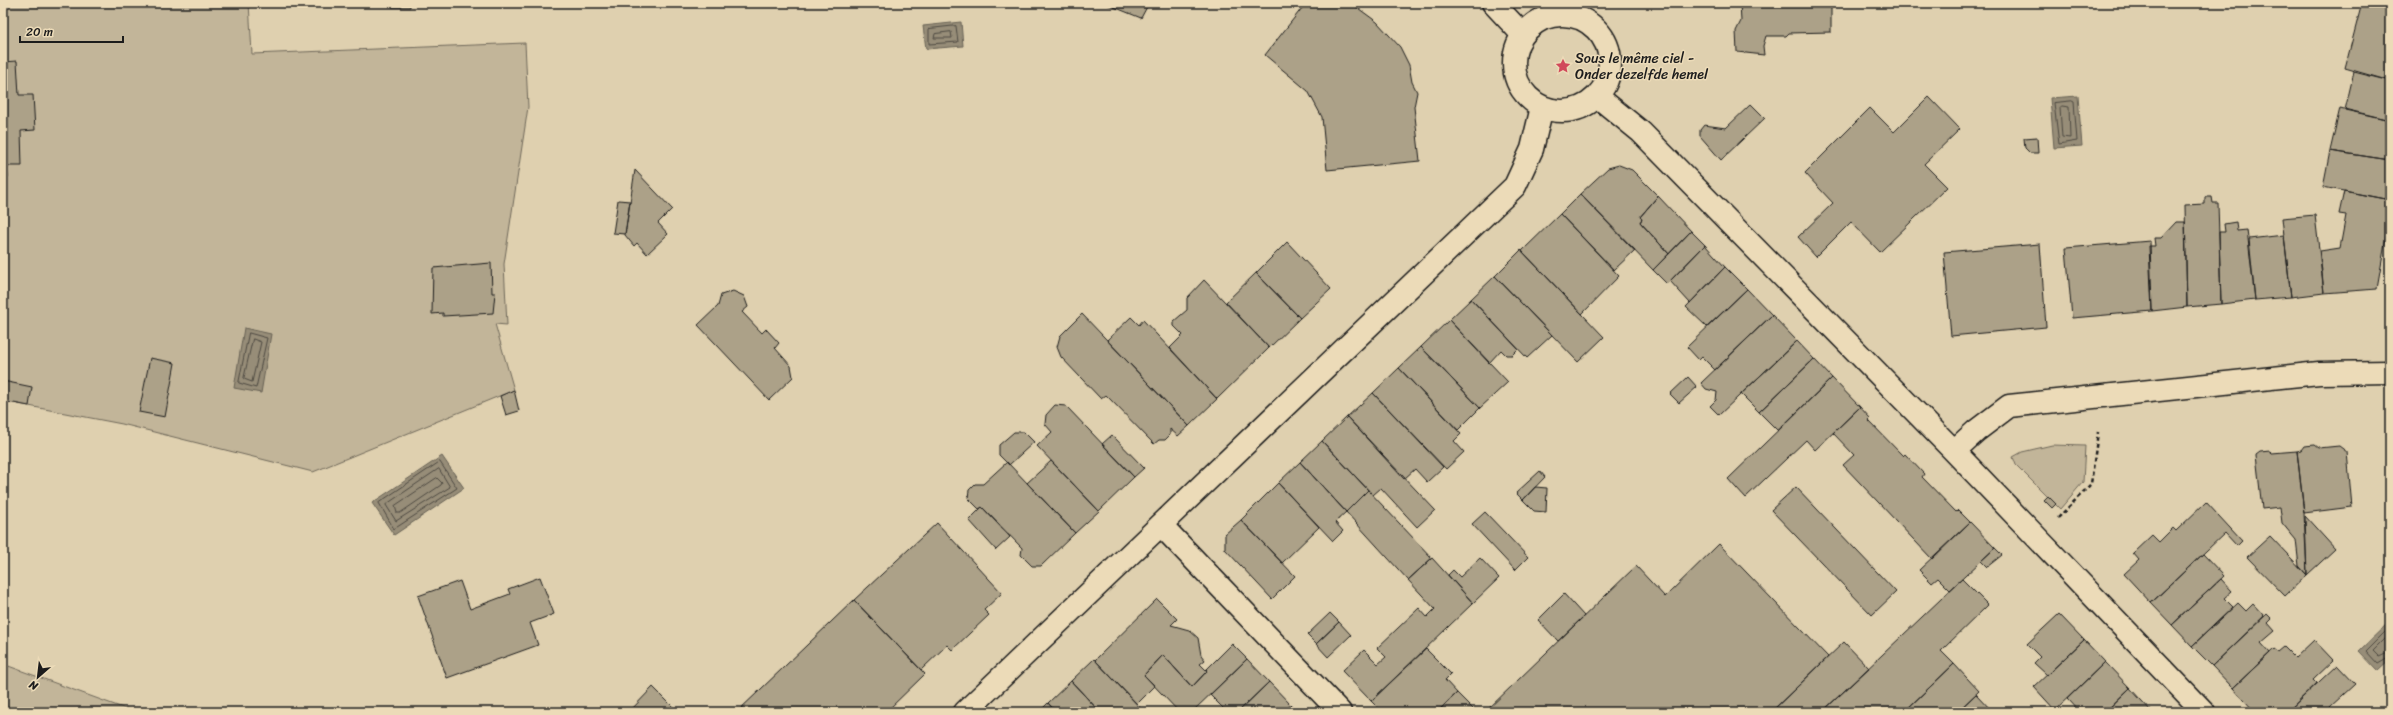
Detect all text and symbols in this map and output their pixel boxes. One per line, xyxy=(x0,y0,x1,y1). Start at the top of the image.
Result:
scale bar xyxy=(20,18,123,44)
text: 20 m xyxy=(26,21,53,43)
place label: Sous le même ciel - Onder dezelfde hemel xyxy=(1575,46,1709,87)
place icon: Sous le même ciel - Onder dezelfde hemel xyxy=(1554,57,1572,75)
north arrow xyxy=(18,657,58,697)
text: N xyxy=(25,675,42,696)

